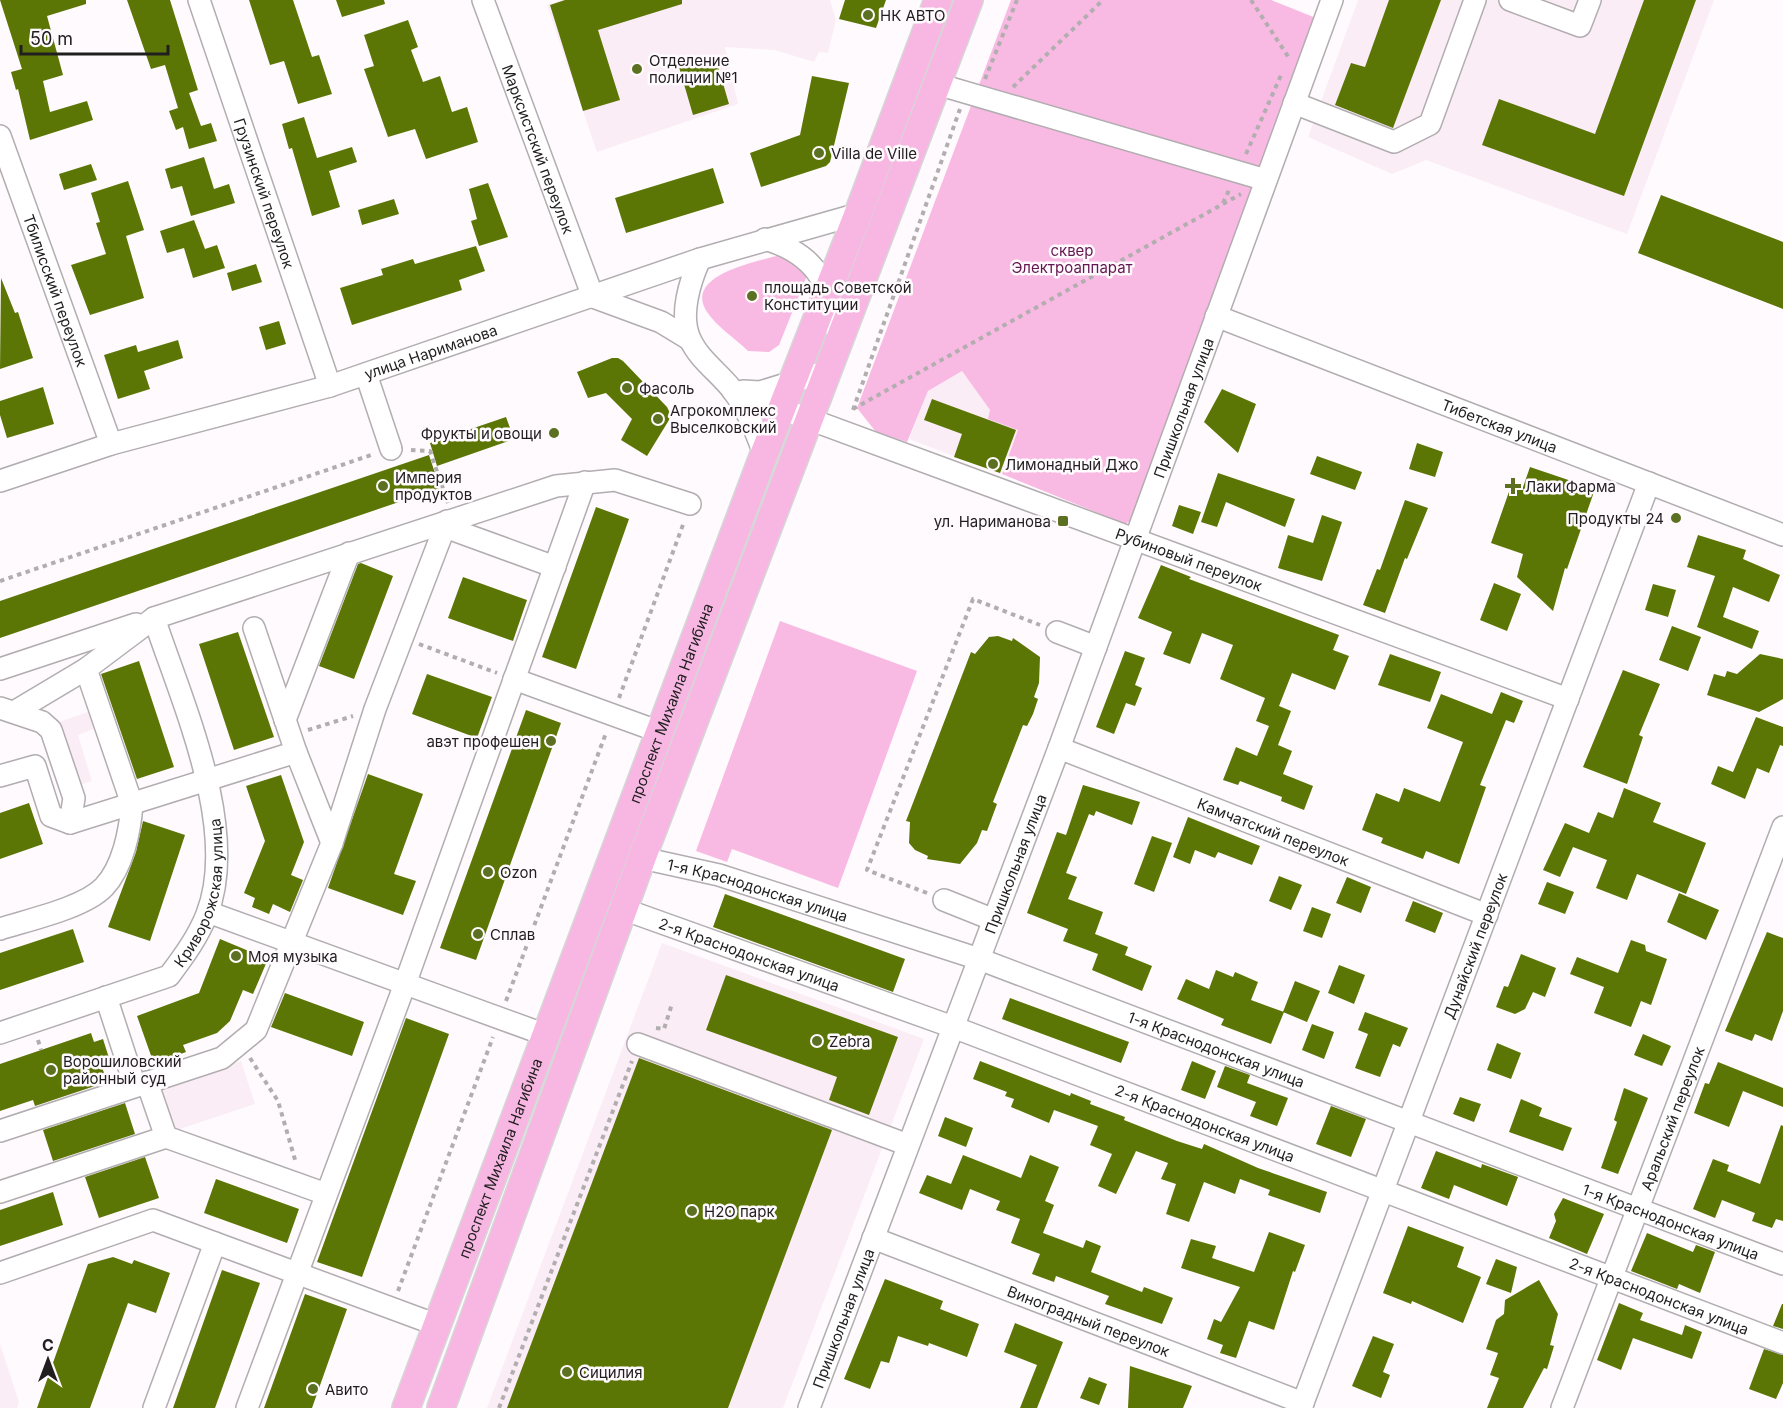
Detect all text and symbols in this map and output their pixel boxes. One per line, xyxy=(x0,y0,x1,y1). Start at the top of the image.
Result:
place label: НК АВТО xyxy=(880,6,945,25)
marker: НК АВТО xyxy=(861,8,875,22)
scale bar xyxy=(21,18,168,56)
text: 50 m xyxy=(30,28,73,49)
place label: Отделение полиции №1 xyxy=(649,51,738,87)
street label: Марксистский переулок xyxy=(498,62,578,236)
marker: Отделение полиции №1 xyxy=(630,62,644,76)
street label: Грузинский переулок xyxy=(230,116,299,271)
place label: Villa de Ville xyxy=(831,144,917,163)
marker: Villa de Ville xyxy=(812,146,826,160)
street label: Тбилисский переулок xyxy=(19,212,92,369)
park label: cквер Электроаппарат xyxy=(1011,241,1133,277)
place label: площадь Советской Конституции xyxy=(764,278,912,314)
marker: площадь Советской Конституции xyxy=(745,289,759,303)
street label: улица Нариманова xyxy=(362,320,500,383)
street label: Пришкольная улица xyxy=(1149,335,1217,480)
place label: Фасоль xyxy=(639,379,694,398)
marker: Фасоль xyxy=(620,381,634,395)
street label: Тибетская улица xyxy=(1439,395,1560,456)
place label: Агрокомплекс Выселковский xyxy=(670,401,777,437)
marker: Агрокомплекс Выселковский xyxy=(651,412,665,426)
place label: Фрукты и овощи xyxy=(421,424,542,443)
marker: Фрукты и овощи xyxy=(547,426,561,440)
place label: Лимонадный Джо xyxy=(1005,455,1138,474)
marker: Лимонадный Джо xyxy=(986,457,1000,471)
place label: Империя продуктов xyxy=(395,468,472,504)
place label: Лаки Фарма xyxy=(1525,477,1616,496)
marker: Империя продуктов xyxy=(376,479,390,493)
marker: Лаки Фарма xyxy=(1506,479,1520,493)
place label: Продукты 24 xyxy=(1568,509,1664,528)
marker: Продукты 24 xyxy=(1669,511,1683,525)
place label: ул. Нариманова xyxy=(934,512,1051,531)
marker: ул. Нариманова xyxy=(1056,514,1070,528)
street label: Рубиновый переулок xyxy=(1113,523,1265,595)
street label: проспект Михаила Нагибина xyxy=(624,600,717,806)
place label: авэт профешен xyxy=(426,732,539,751)
marker: авэт профешен xyxy=(544,734,558,748)
street label: Пришкольная улица xyxy=(980,791,1050,936)
street label: Камчатский переулок xyxy=(1195,793,1352,870)
street label: Криворожская улица xyxy=(170,818,226,970)
street label: 1-я Краснодонская улица xyxy=(666,854,850,926)
place label: Ozon xyxy=(500,863,537,882)
marker: Ozon xyxy=(481,865,495,879)
street label: Дунайский переулок xyxy=(1439,870,1511,1021)
street label: 2-я Краснодонская улица xyxy=(656,913,842,995)
place label: Сплав xyxy=(490,925,535,944)
marker: Сплав xyxy=(471,927,485,941)
place label: Моя музыка xyxy=(248,947,338,966)
marker: Моя музыка xyxy=(229,949,243,963)
street label: 1-я Краснодонская улица xyxy=(1125,1007,1307,1091)
place label: Zebra xyxy=(829,1032,870,1051)
marker: Zebra xyxy=(810,1034,824,1048)
street label: Аральский переулок xyxy=(1636,1044,1708,1193)
place label: Ворошиловский районный суд xyxy=(63,1052,182,1088)
street label: проспект Михаила Нагибина xyxy=(454,1055,546,1261)
marker: Ворошиловский районный суд xyxy=(44,1063,58,1077)
street label: 2-я Краснодонская улица xyxy=(1112,1080,1297,1166)
street label: 1-я Краснодонская улица xyxy=(1580,1179,1762,1264)
place label: H2O парк xyxy=(704,1202,775,1221)
marker: H2O парк xyxy=(685,1204,699,1218)
street label: Пришкольная улица xyxy=(808,1246,878,1391)
street label: 2-я Краснодонская улица xyxy=(1567,1253,1752,1339)
street label: Виноградный переулок xyxy=(1005,1281,1173,1360)
north arrow xyxy=(18,1330,78,1390)
text: С xyxy=(42,1335,54,1355)
place label: Сицилия xyxy=(579,1363,642,1382)
marker: Сицилия xyxy=(560,1365,574,1379)
place label: Авито xyxy=(325,1380,368,1399)
marker: Авито xyxy=(306,1382,320,1396)

